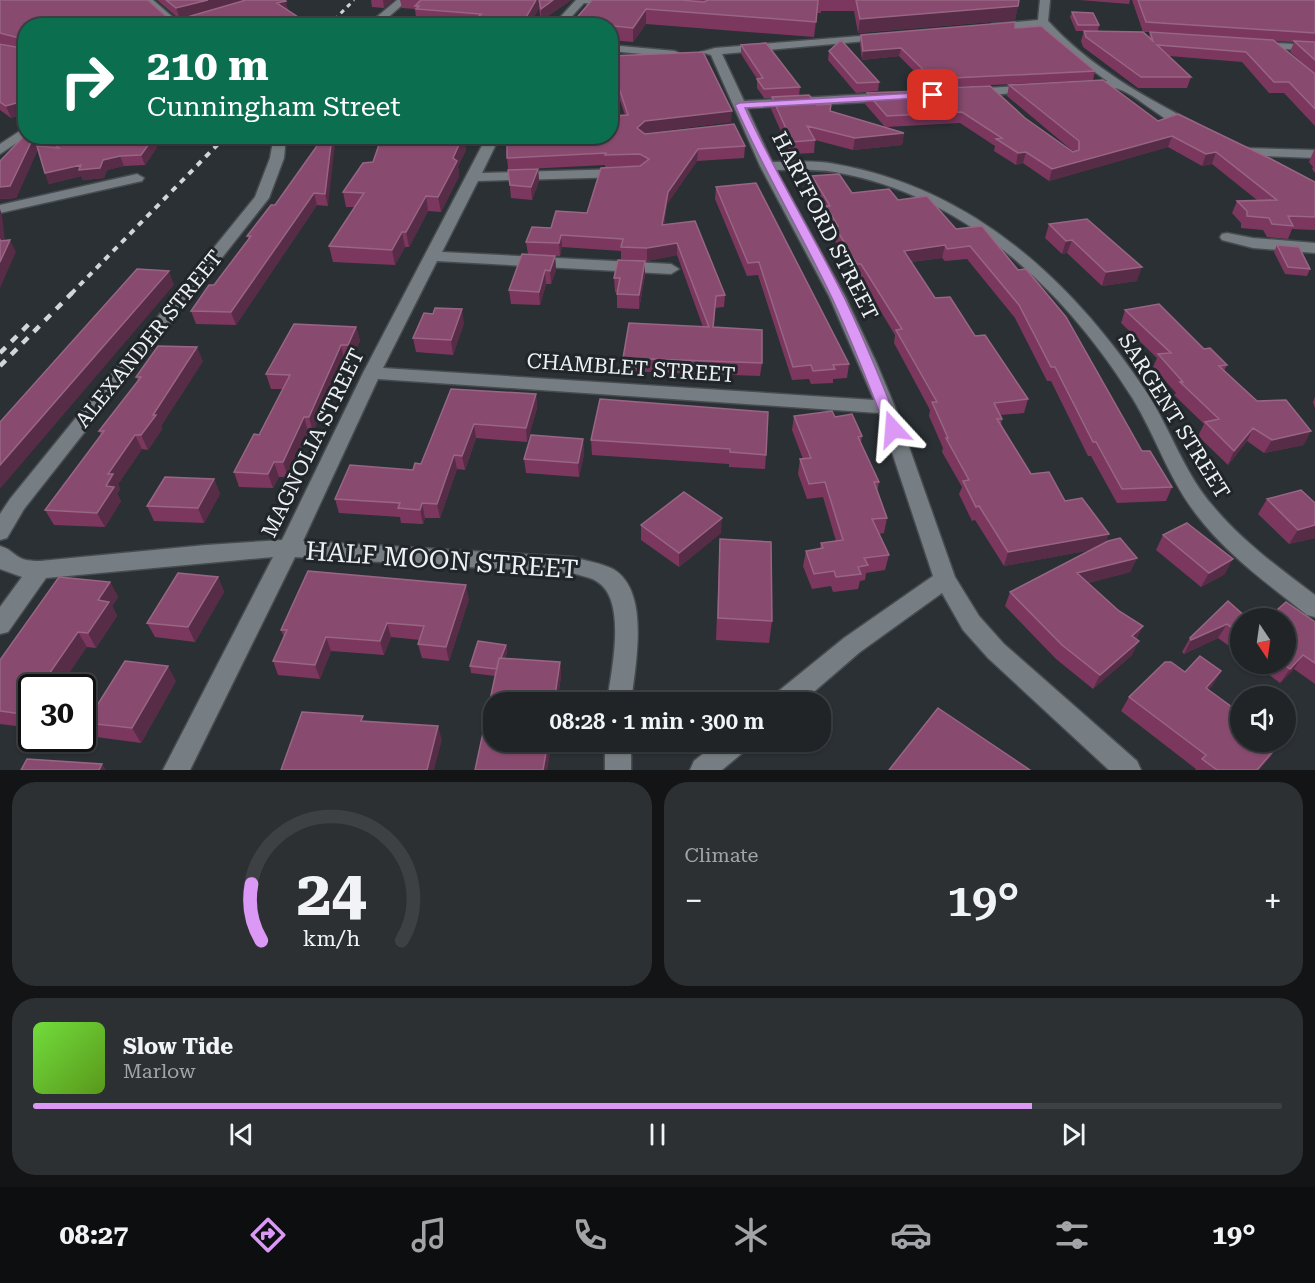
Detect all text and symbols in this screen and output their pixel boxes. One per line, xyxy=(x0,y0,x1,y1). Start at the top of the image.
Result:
text: 210 m xyxy=(147,41,269,90)
icon: right xyxy=(48,42,126,120)
pin xyxy=(907,69,958,120)
icon: arrive xyxy=(916,78,949,111)
text: Cunningham Street xyxy=(147,91,401,123)
street label: HARTFORD STREET xyxy=(767,128,883,324)
street label: ALEXANDER STREET xyxy=(70,246,228,432)
street label: SARGENT STREET xyxy=(1113,329,1235,503)
street label: MAGNOLIA STREET xyxy=(257,345,369,541)
street label: CHAMBLET STREET xyxy=(526,349,736,387)
position arrow xyxy=(861,397,925,461)
street label: HALF MOON STREET xyxy=(305,536,579,584)
north arrow xyxy=(1230,608,1296,674)
map controls xyxy=(1230,608,1296,752)
speed limit sign: 30 xyxy=(18,674,96,752)
button: sound xyxy=(1230,686,1296,752)
text: 08:28 · 1 min · 300 m xyxy=(550,709,764,734)
text: Climate xyxy=(685,843,759,867)
text: 24 xyxy=(297,857,367,930)
text: 19° xyxy=(947,874,1020,927)
text: − xyxy=(685,881,703,920)
text: + xyxy=(1264,881,1282,920)
text: km/h xyxy=(303,926,361,951)
text: Slow Tide xyxy=(123,1034,233,1059)
text: Marlow xyxy=(123,1059,196,1083)
icon: previous xyxy=(225,1118,258,1151)
icon: pause xyxy=(641,1118,674,1151)
icon: next xyxy=(1057,1118,1090,1151)
icon: directions xyxy=(247,1214,289,1256)
icon: music xyxy=(408,1214,450,1256)
icon: phone xyxy=(569,1214,611,1256)
icon: climate xyxy=(730,1214,772,1256)
icon: car xyxy=(890,1214,932,1256)
icon: filters xyxy=(1051,1214,1093,1256)
text: 08:27 xyxy=(59,1219,128,1251)
text: 19° xyxy=(1212,1219,1256,1251)

